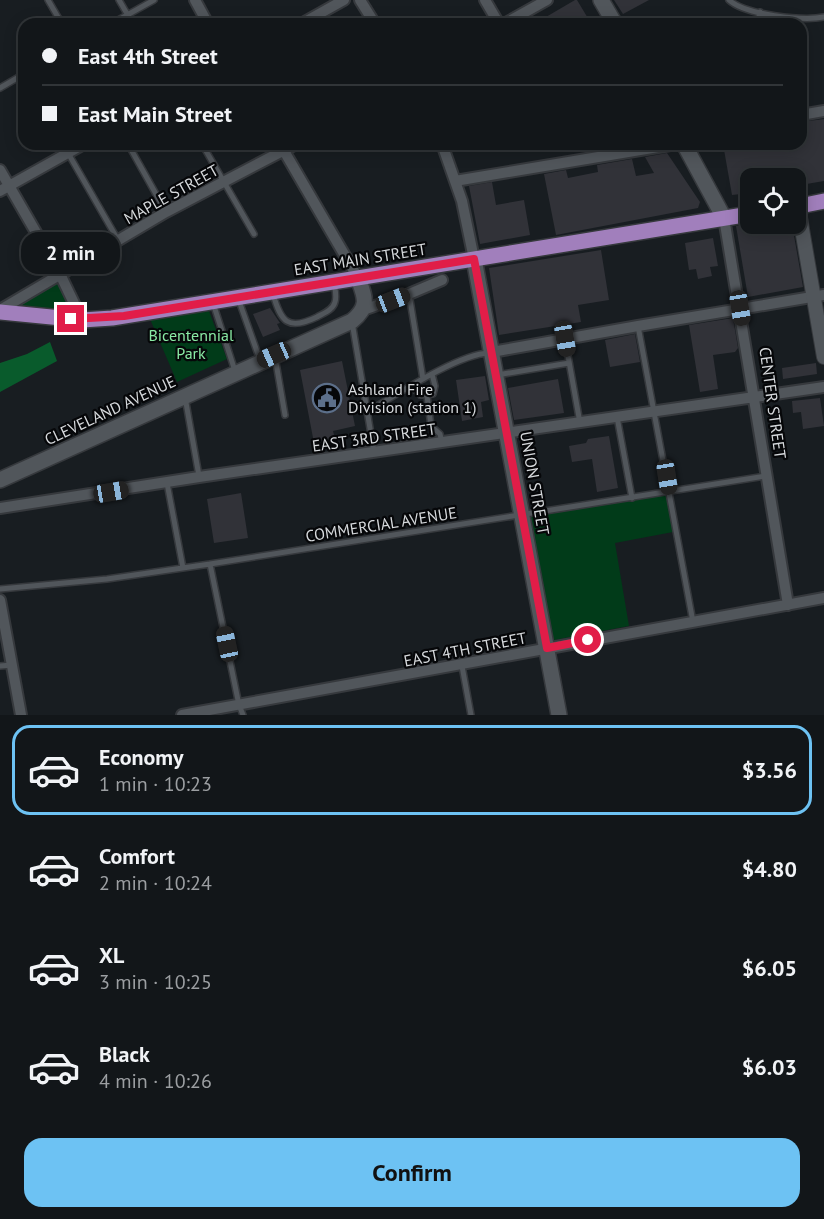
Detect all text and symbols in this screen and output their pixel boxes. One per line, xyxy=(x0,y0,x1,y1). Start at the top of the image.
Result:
text: East 4th Street xyxy=(78,42,218,70)
text: East Main Street xyxy=(78,100,232,128)
street label: MAPLE STREET xyxy=(120,160,222,228)
map controls xyxy=(740,168,806,234)
button: locate xyxy=(740,168,806,234)
callout: 2 min xyxy=(22,232,121,274)
street label: EAST MAIN STREET xyxy=(292,239,428,279)
text: 2 min xyxy=(46,240,95,266)
car xyxy=(373,285,413,315)
car xyxy=(728,289,752,327)
route end xyxy=(57,305,84,332)
car xyxy=(553,320,577,358)
park label: Bicentennial Park xyxy=(148,325,234,363)
car xyxy=(254,339,294,371)
street label: CENTER STREET xyxy=(755,346,791,460)
street label: CLEVELAND AVENUE xyxy=(41,371,179,449)
place label: Ashland Fire Division (station 1) xyxy=(348,379,476,417)
public building icon: Ashland Fire Division (station 1) xyxy=(311,382,343,414)
street label: EAST 3RD STREET xyxy=(311,418,437,456)
street label: UNION STREET xyxy=(516,430,554,536)
car xyxy=(655,458,679,496)
car xyxy=(92,480,130,504)
street label: COMMERCIAL AVENUE xyxy=(304,502,458,546)
car xyxy=(214,625,240,663)
route start xyxy=(574,626,601,653)
street label: EAST 4TH STREET xyxy=(402,627,528,671)
icon: car xyxy=(27,743,81,797)
text: Economy xyxy=(99,743,183,771)
text: $3.56 xyxy=(742,756,797,784)
text: 1 min · 10:23 xyxy=(99,771,212,797)
icon: car xyxy=(27,842,81,896)
text: Comfort xyxy=(99,842,175,870)
text: $4.80 xyxy=(742,855,797,883)
text: 2 min · 10:24 xyxy=(99,870,212,896)
icon: car xyxy=(27,941,81,995)
text: XL xyxy=(99,941,124,969)
text: $6.05 xyxy=(742,954,797,982)
text: 3 min · 10:25 xyxy=(99,969,212,995)
icon: car xyxy=(27,1040,81,1094)
text: Black xyxy=(99,1040,150,1068)
text: $6.03 xyxy=(742,1053,797,1081)
text: 4 min · 10:26 xyxy=(99,1068,212,1094)
button: Confirm xyxy=(24,1138,800,1207)

